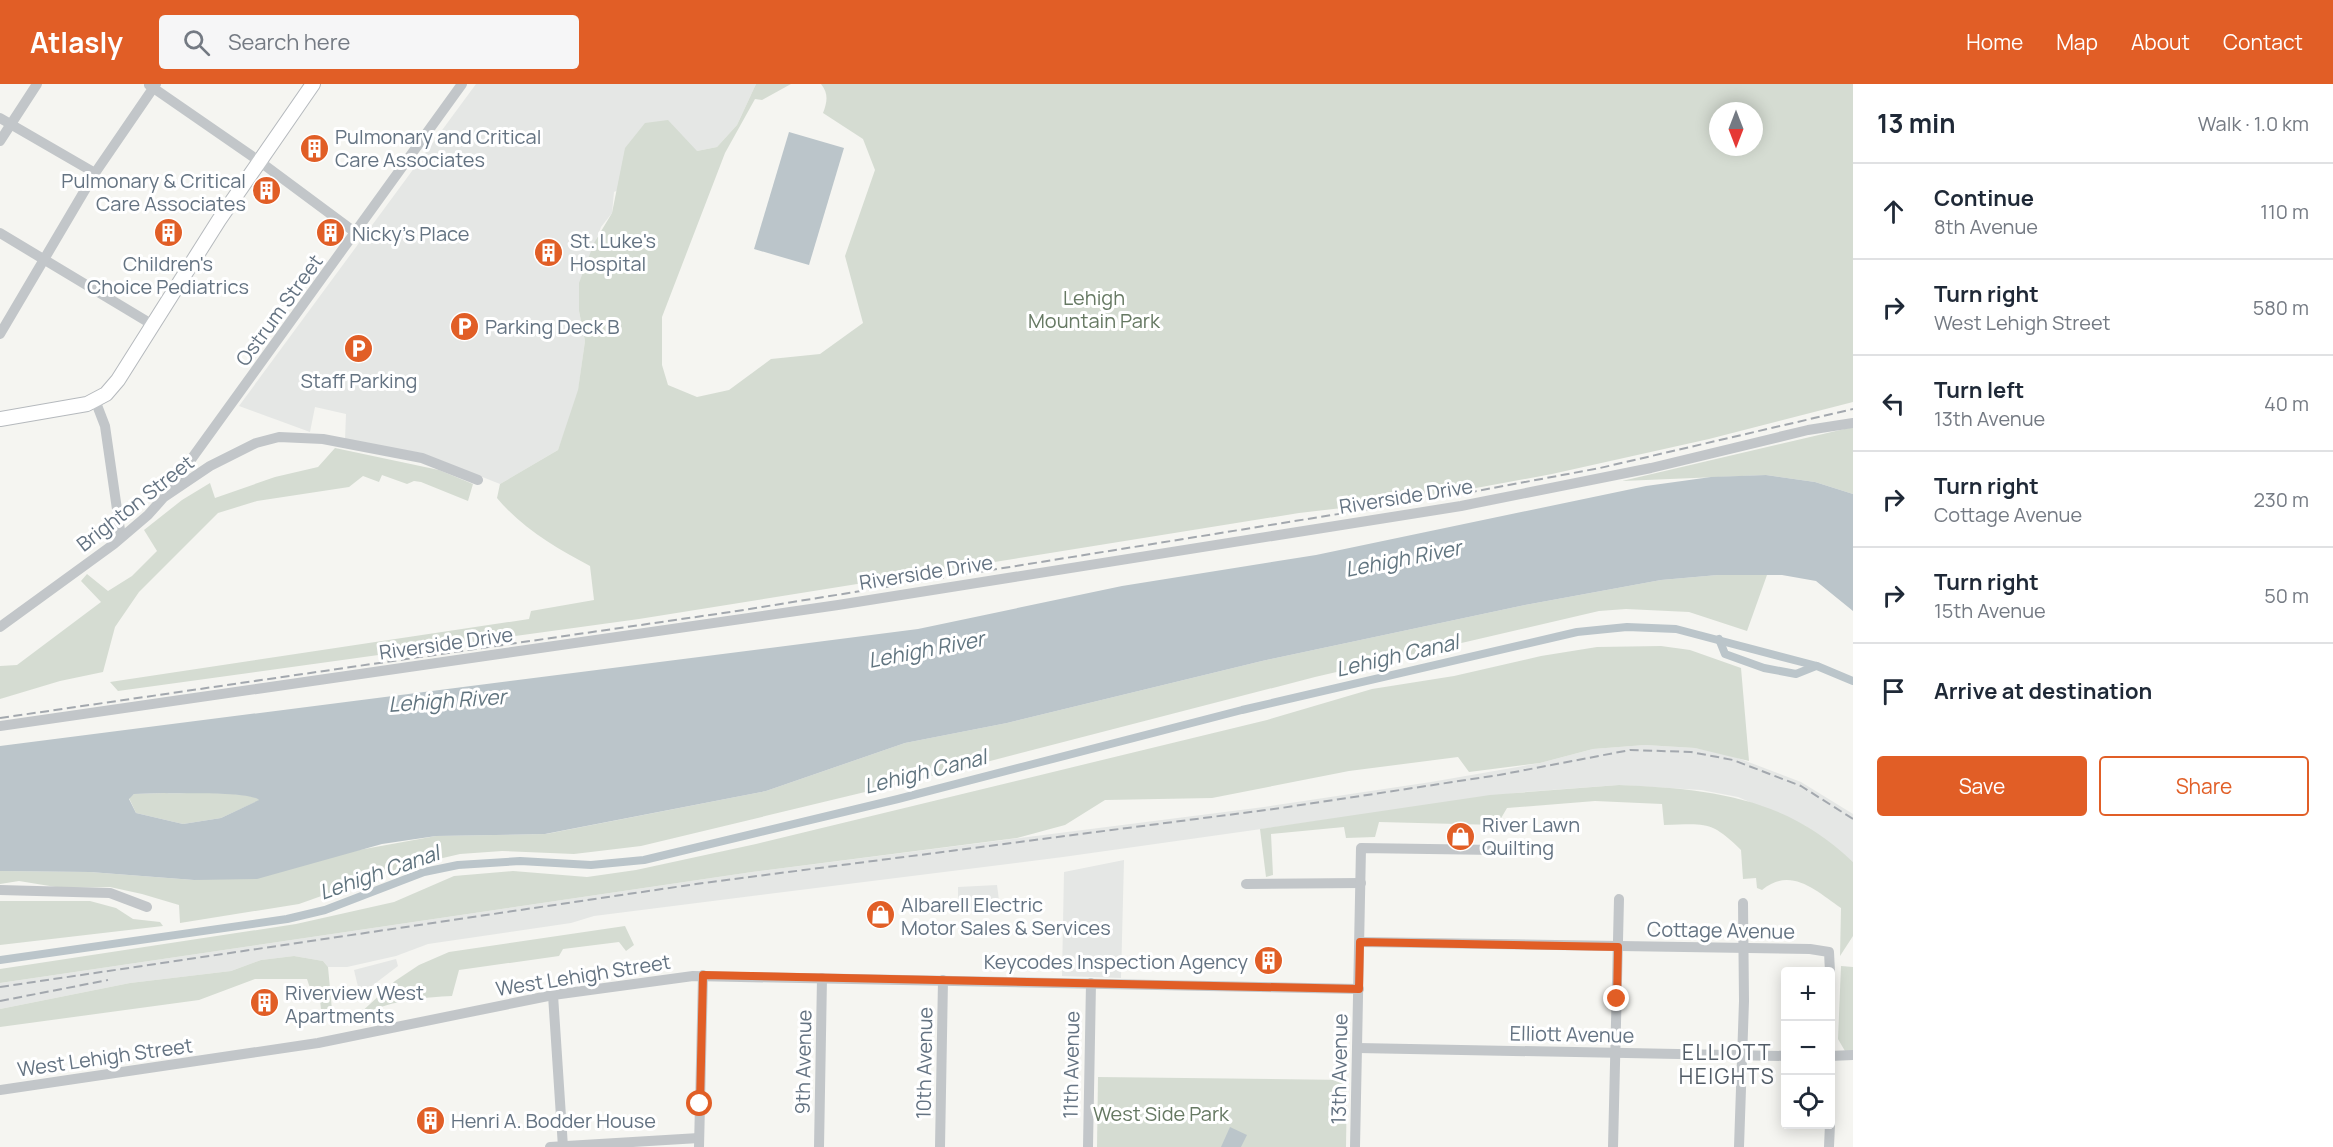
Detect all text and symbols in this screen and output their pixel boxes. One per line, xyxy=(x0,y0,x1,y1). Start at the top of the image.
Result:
search box xyxy=(159,15,579,69)
text: Atlasly xyxy=(30,23,123,61)
icon: search xyxy=(180,26,213,59)
text: Search here xyxy=(228,27,350,57)
text: Home xyxy=(1966,28,2023,56)
text: Map xyxy=(2056,28,2098,56)
text: About xyxy=(2131,28,2190,56)
text: Contact xyxy=(2223,28,2303,56)
north arrow xyxy=(1709,102,1763,156)
text: 13 min xyxy=(1877,105,1956,141)
text: Walk · 1.0 km xyxy=(2198,110,2309,137)
place label: Pulmonary and Critical Care Associates xyxy=(335,123,541,173)
building icon: Pulmonary and Critical Care Associates xyxy=(298,132,330,164)
place label: Pulmonary & Critical Care Associates xyxy=(61,167,246,217)
building icon: Pulmonary & Critical Care Associates xyxy=(251,175,283,207)
text: Continue xyxy=(1934,183,2034,213)
icon: ahead xyxy=(1877,195,1910,228)
text: 110 m xyxy=(2260,198,2309,225)
text: 8th Avenue xyxy=(1934,213,2038,240)
building icon: Children's Choice Pediatrics xyxy=(152,217,184,249)
building icon: Nicky's Place xyxy=(315,217,347,249)
place label: Nicky's Place xyxy=(352,220,470,247)
place label: St. Luke's Hospital xyxy=(570,227,656,277)
building icon: St. Luke's Hospital xyxy=(533,236,565,268)
street label: Ostrum Street xyxy=(229,249,329,371)
place label: Children's Choice Pediatrics xyxy=(87,250,249,300)
text: Turn right xyxy=(1934,279,2039,309)
park label: Lehigh Mountain Park xyxy=(1028,284,1161,334)
icon: right xyxy=(1877,291,1910,324)
text: 580 m xyxy=(2253,294,2309,321)
text: West Lehigh Street xyxy=(1934,309,2111,336)
parking icon: Parking Deck B xyxy=(448,310,480,342)
place label: Parking Deck B xyxy=(485,313,620,340)
parking icon: Staff Parking xyxy=(343,333,375,365)
place label: Staff Parking xyxy=(301,367,417,394)
text: Turn left xyxy=(1934,375,2024,405)
icon: left xyxy=(1877,387,1910,420)
text: 40 m xyxy=(2264,390,2309,417)
text: 13th Avenue xyxy=(1934,405,2045,432)
street label: Brighton Street xyxy=(71,449,199,557)
text: Turn right xyxy=(1934,471,2039,501)
street label: Riverside Drive xyxy=(1337,472,1475,520)
icon: right xyxy=(1877,483,1910,516)
text: 230 m xyxy=(2253,486,2309,513)
text: Cottage Avenue xyxy=(1934,501,2082,528)
water label: Lehigh River xyxy=(1343,533,1466,583)
street label: Riverside Drive xyxy=(857,548,995,596)
text: Turn right xyxy=(1934,567,2039,597)
icon: right xyxy=(1877,579,1910,612)
text: 50 m xyxy=(2264,582,2309,609)
text: 15th Avenue xyxy=(1934,597,2046,624)
street label: Riverside Drive xyxy=(377,620,515,666)
water label: Lehigh River xyxy=(866,624,989,674)
water label: Lehigh Canal xyxy=(1333,627,1464,683)
icon: arrive xyxy=(1877,675,1910,708)
text: Arrive at destination xyxy=(1934,676,2152,706)
water label: Lehigh River xyxy=(387,682,509,718)
water label: Lehigh Canal xyxy=(861,742,992,800)
button: Save xyxy=(1877,756,2087,816)
button: Share xyxy=(2099,756,2309,816)
place label: River Lawn Quilting xyxy=(1482,811,1580,861)
shop icon: River Lawn Quilting xyxy=(1445,820,1477,852)
water label: Lehigh Canal xyxy=(315,837,446,906)
place label: Albarell Electric Motor Sales & Services xyxy=(901,891,1111,941)
shop icon: Albarell Electric Motor Sales & Services xyxy=(864,899,896,931)
street label: Cottage Avenue xyxy=(1647,915,1795,945)
building icon: Keycodes Inspection Agency xyxy=(1253,945,1285,977)
street label: West Lehigh Street xyxy=(494,948,672,1002)
place label: Keycodes Inspection Agency xyxy=(984,948,1248,975)
map controls xyxy=(1781,967,1835,1129)
button: + xyxy=(1781,967,1835,1021)
place label: Riverview West Apartments xyxy=(285,979,424,1029)
route end xyxy=(1603,985,1629,1011)
building icon: Riverview West Apartments xyxy=(248,987,280,1019)
street label: 10th Avenue xyxy=(910,1007,938,1119)
street label: 9th Avenue xyxy=(789,1009,817,1115)
street label: 11th Avenue xyxy=(1057,1011,1085,1119)
street label: 13th Avenue xyxy=(1325,1013,1353,1125)
street label: Elliott Avenue xyxy=(1510,1019,1634,1049)
button: − xyxy=(1781,1021,1835,1075)
street label: West Lehigh Street xyxy=(16,1031,194,1083)
district label: ELLIOTT HEIGHTS xyxy=(1679,1038,1775,1090)
button: locate xyxy=(1781,1075,1835,1129)
route start xyxy=(686,1090,712,1116)
park label: West Side Park xyxy=(1093,1100,1230,1127)
building icon: Henri A. Bodder House xyxy=(414,1104,446,1136)
place label: Henri A. Bodder House xyxy=(451,1107,656,1134)

